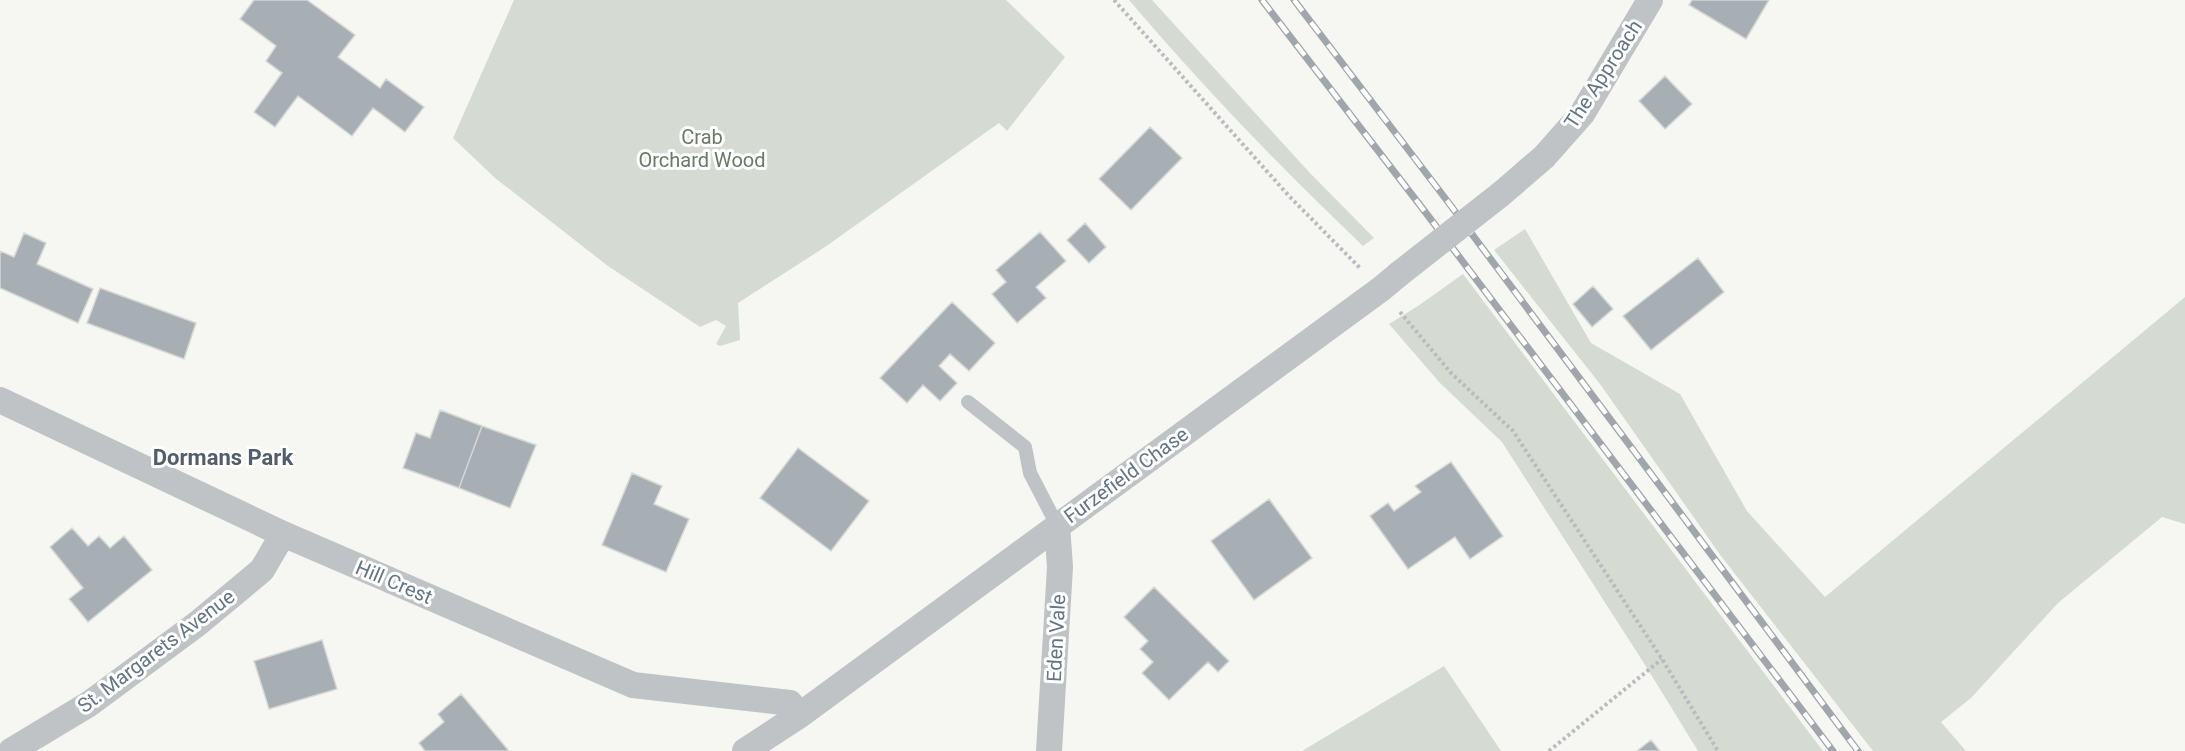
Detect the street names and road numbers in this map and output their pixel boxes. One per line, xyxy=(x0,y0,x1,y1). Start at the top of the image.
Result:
street label: The Approach xyxy=(1559,15,1647,133)
street label: Furzefield Chase xyxy=(1059,422,1193,528)
street label: Hill Crest xyxy=(352,555,436,609)
street label: St. Margarets Avenue xyxy=(73,584,239,718)
street label: Eden Vale xyxy=(1042,594,1070,682)

